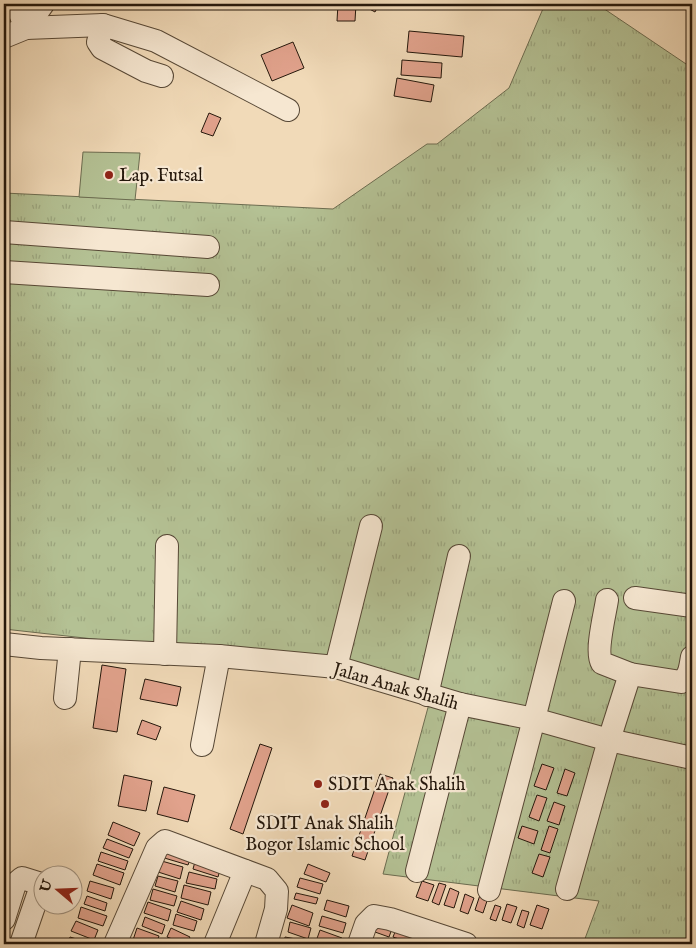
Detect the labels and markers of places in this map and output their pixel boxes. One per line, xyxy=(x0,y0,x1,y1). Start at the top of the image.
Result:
place label: Lap. Futsal xyxy=(119,165,203,188)
marker: Lap. Futsal xyxy=(103,169,115,181)
place label: SDIT Anak Shalih xyxy=(328,774,466,797)
marker: SDIT Anak Shalih xyxy=(312,778,324,790)
marker: SDIT Anak Shalih Bogor Islamic School xyxy=(319,798,331,810)
place label: SDIT Anak Shalih Bogor Islamic School xyxy=(245,813,405,857)

